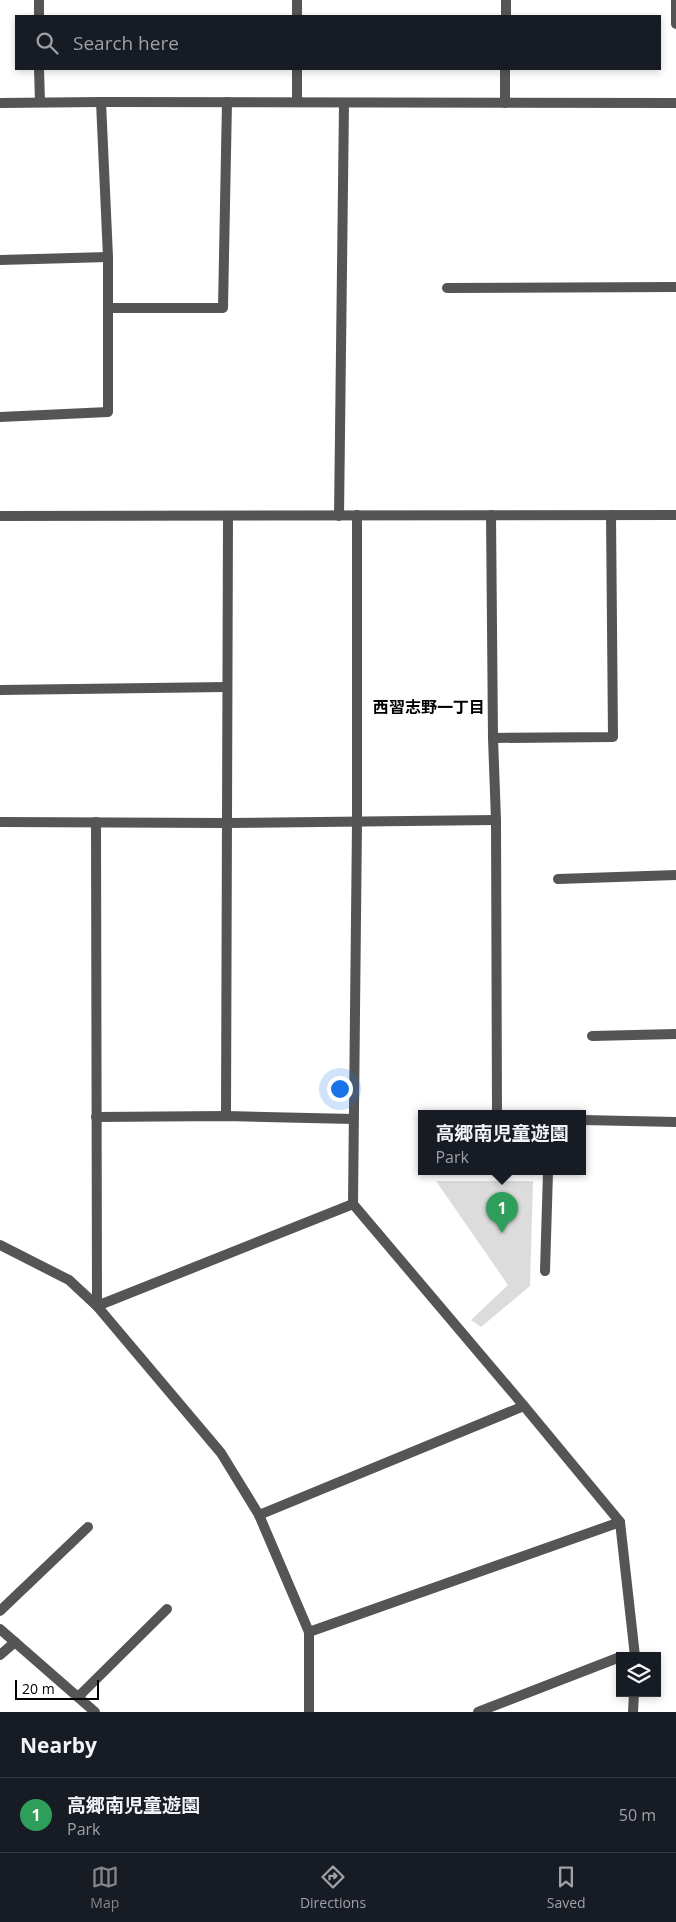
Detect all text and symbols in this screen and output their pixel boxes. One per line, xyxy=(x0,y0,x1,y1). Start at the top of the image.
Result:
search box xyxy=(15,15,661,70)
icon: search xyxy=(33,29,61,57)
text: Search here xyxy=(73,30,179,56)
district label: 西習志野一丁目 xyxy=(373,696,485,718)
your location xyxy=(327,1076,353,1102)
popup xyxy=(418,1110,586,1175)
text: 高郷南児童遊園 xyxy=(435,1120,569,1146)
text: Park xyxy=(435,1146,469,1168)
pin: 1 xyxy=(486,1192,518,1233)
map controls xyxy=(616,1652,661,1697)
button: layers xyxy=(616,1652,661,1697)
scale bar xyxy=(15,1677,99,1700)
text: 20 m xyxy=(22,1679,55,1698)
text: Nearby xyxy=(20,1731,97,1759)
text: 高郷南児童遊園 xyxy=(67,1792,200,1818)
text: 1 xyxy=(31,1804,41,1826)
text: 50 m xyxy=(619,1804,656,1826)
text: Park xyxy=(67,1818,100,1840)
tab: Map xyxy=(90,1863,119,1912)
tab: Directions xyxy=(300,1863,366,1912)
tab: Saved xyxy=(547,1863,586,1912)

